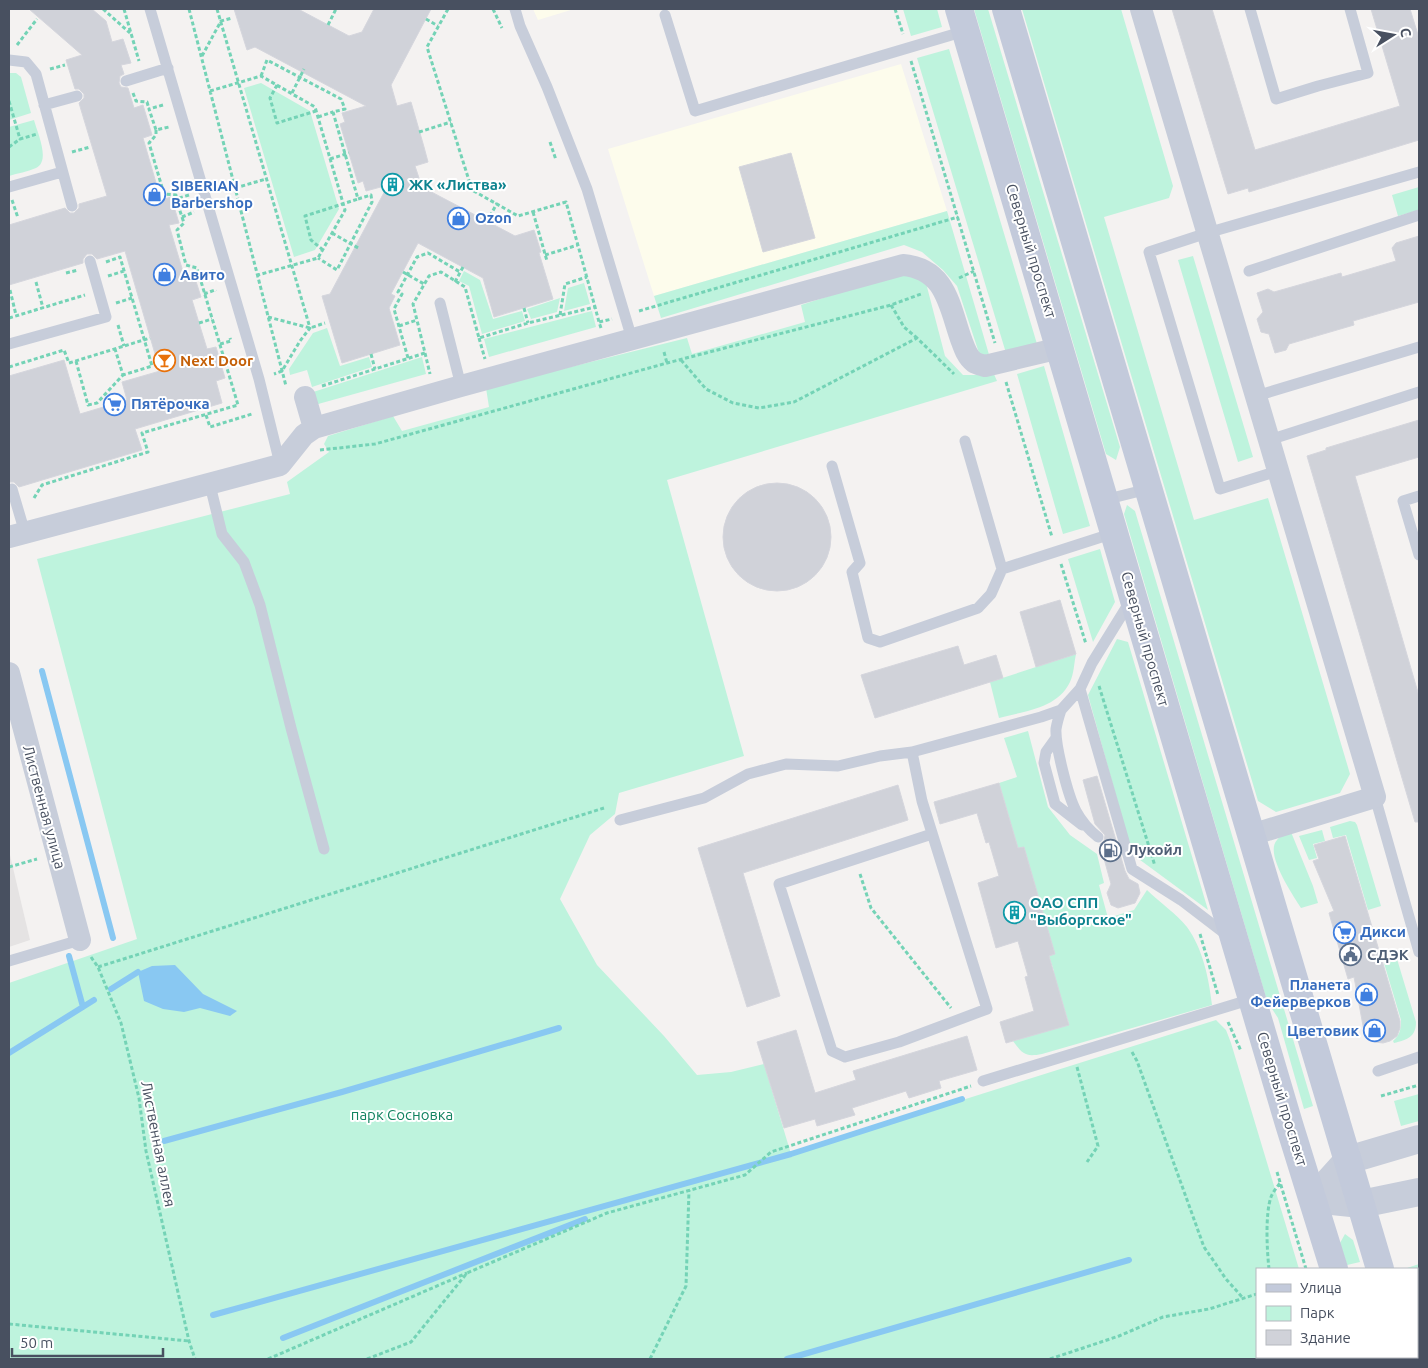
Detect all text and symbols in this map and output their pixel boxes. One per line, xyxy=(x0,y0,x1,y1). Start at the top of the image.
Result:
north arrow xyxy=(1368,10,1418,60)
text: С xyxy=(1397,27,1414,38)
building icon: ЖК «Листва» xyxy=(381,173,405,197)
place label: ЖК «Листва» xyxy=(409,176,507,193)
place label: SIBERIAN Barbershop xyxy=(171,177,253,211)
street label: Северный проспект xyxy=(1003,182,1060,320)
shop icon: SIBERIAN Barbershop xyxy=(143,183,167,207)
shop icon: Ozon xyxy=(447,206,471,230)
place label: Ozon xyxy=(475,209,512,226)
shop icon: Авито xyxy=(152,263,176,287)
place label: Авито xyxy=(180,266,225,283)
bar icon: Next Door xyxy=(152,349,176,373)
place label: Next Door xyxy=(180,352,254,369)
supermarket icon: Пятёрочка xyxy=(103,392,127,416)
place label: Пятёрочка xyxy=(131,395,210,412)
street label: Северный проспект xyxy=(1118,569,1173,709)
street label: Лиственная улица xyxy=(20,743,69,871)
fuel station icon: Лукойл xyxy=(1099,838,1123,862)
place label: Лукойл xyxy=(1127,841,1182,858)
place label: ОАО СПП "Выборгское" xyxy=(1030,894,1132,928)
building icon: ОАО СПП "Выборгское" xyxy=(1002,900,1026,924)
supermarket icon: Дикси xyxy=(1332,920,1356,944)
place label: Дикси xyxy=(1360,923,1406,940)
public building icon: СДЭК xyxy=(1339,943,1363,967)
place label: СДЭК xyxy=(1367,946,1409,963)
place label: Планета Фейерверков xyxy=(1250,976,1351,1010)
shop icon: Планета Фейерверков xyxy=(1355,982,1379,1006)
shop icon: Цветовик xyxy=(1363,1019,1387,1043)
place label: Цветовик xyxy=(1287,1022,1359,1039)
street label: Северный проспект xyxy=(1254,1030,1311,1168)
street label: Лиственная аллея xyxy=(138,1079,179,1208)
park label: парк Сосновка xyxy=(351,1106,453,1123)
legend xyxy=(1256,1268,1418,1358)
text: Улица xyxy=(1300,1279,1342,1296)
text: Парк xyxy=(1300,1304,1335,1321)
scale bar xyxy=(12,1326,164,1358)
text: Здание xyxy=(1300,1329,1351,1346)
text: 50 m xyxy=(20,1334,53,1351)

